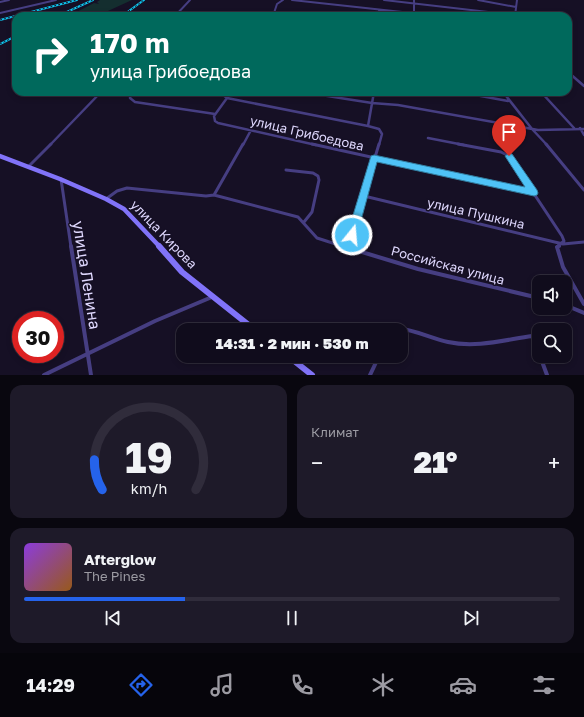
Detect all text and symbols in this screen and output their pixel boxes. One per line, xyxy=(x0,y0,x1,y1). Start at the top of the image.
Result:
text: 170 m xyxy=(90,26,169,59)
icon: right xyxy=(24,28,76,80)
text: улица Грибоедова xyxy=(90,60,251,82)
street label: улица Грибоедова xyxy=(248,112,366,154)
pin xyxy=(492,115,526,156)
icon: arrive xyxy=(498,121,520,143)
street label: улица Пушкина xyxy=(426,194,526,232)
street label: улица Кирова xyxy=(127,196,201,272)
position arrow xyxy=(331,214,373,256)
street label: улица Ленина xyxy=(69,219,105,331)
street label: Российская улица xyxy=(390,242,506,288)
map controls xyxy=(532,275,572,363)
button: sound xyxy=(532,275,572,315)
speed limit sign: 30 xyxy=(12,311,64,363)
button: search xyxy=(532,323,572,363)
text: 14:31 · 2 мин · 530 m xyxy=(216,334,368,352)
text: Климат xyxy=(311,424,359,440)
text: 19 xyxy=(125,431,172,481)
text: 21° xyxy=(413,444,458,480)
text: − xyxy=(311,449,323,476)
text: + xyxy=(548,449,560,476)
text: km/h xyxy=(130,479,167,496)
text: Afterglow xyxy=(84,550,156,568)
text: The Pines xyxy=(84,568,145,584)
icon: previous xyxy=(102,607,124,629)
icon: pause xyxy=(281,607,303,629)
icon: next xyxy=(460,607,482,629)
icon: directions xyxy=(127,671,155,699)
icon: music xyxy=(208,671,236,699)
icon: phone xyxy=(288,671,316,699)
icon: climate xyxy=(369,671,397,699)
icon: car xyxy=(449,671,477,699)
icon: filters xyxy=(530,671,558,699)
text: 14:29 xyxy=(26,674,75,696)

